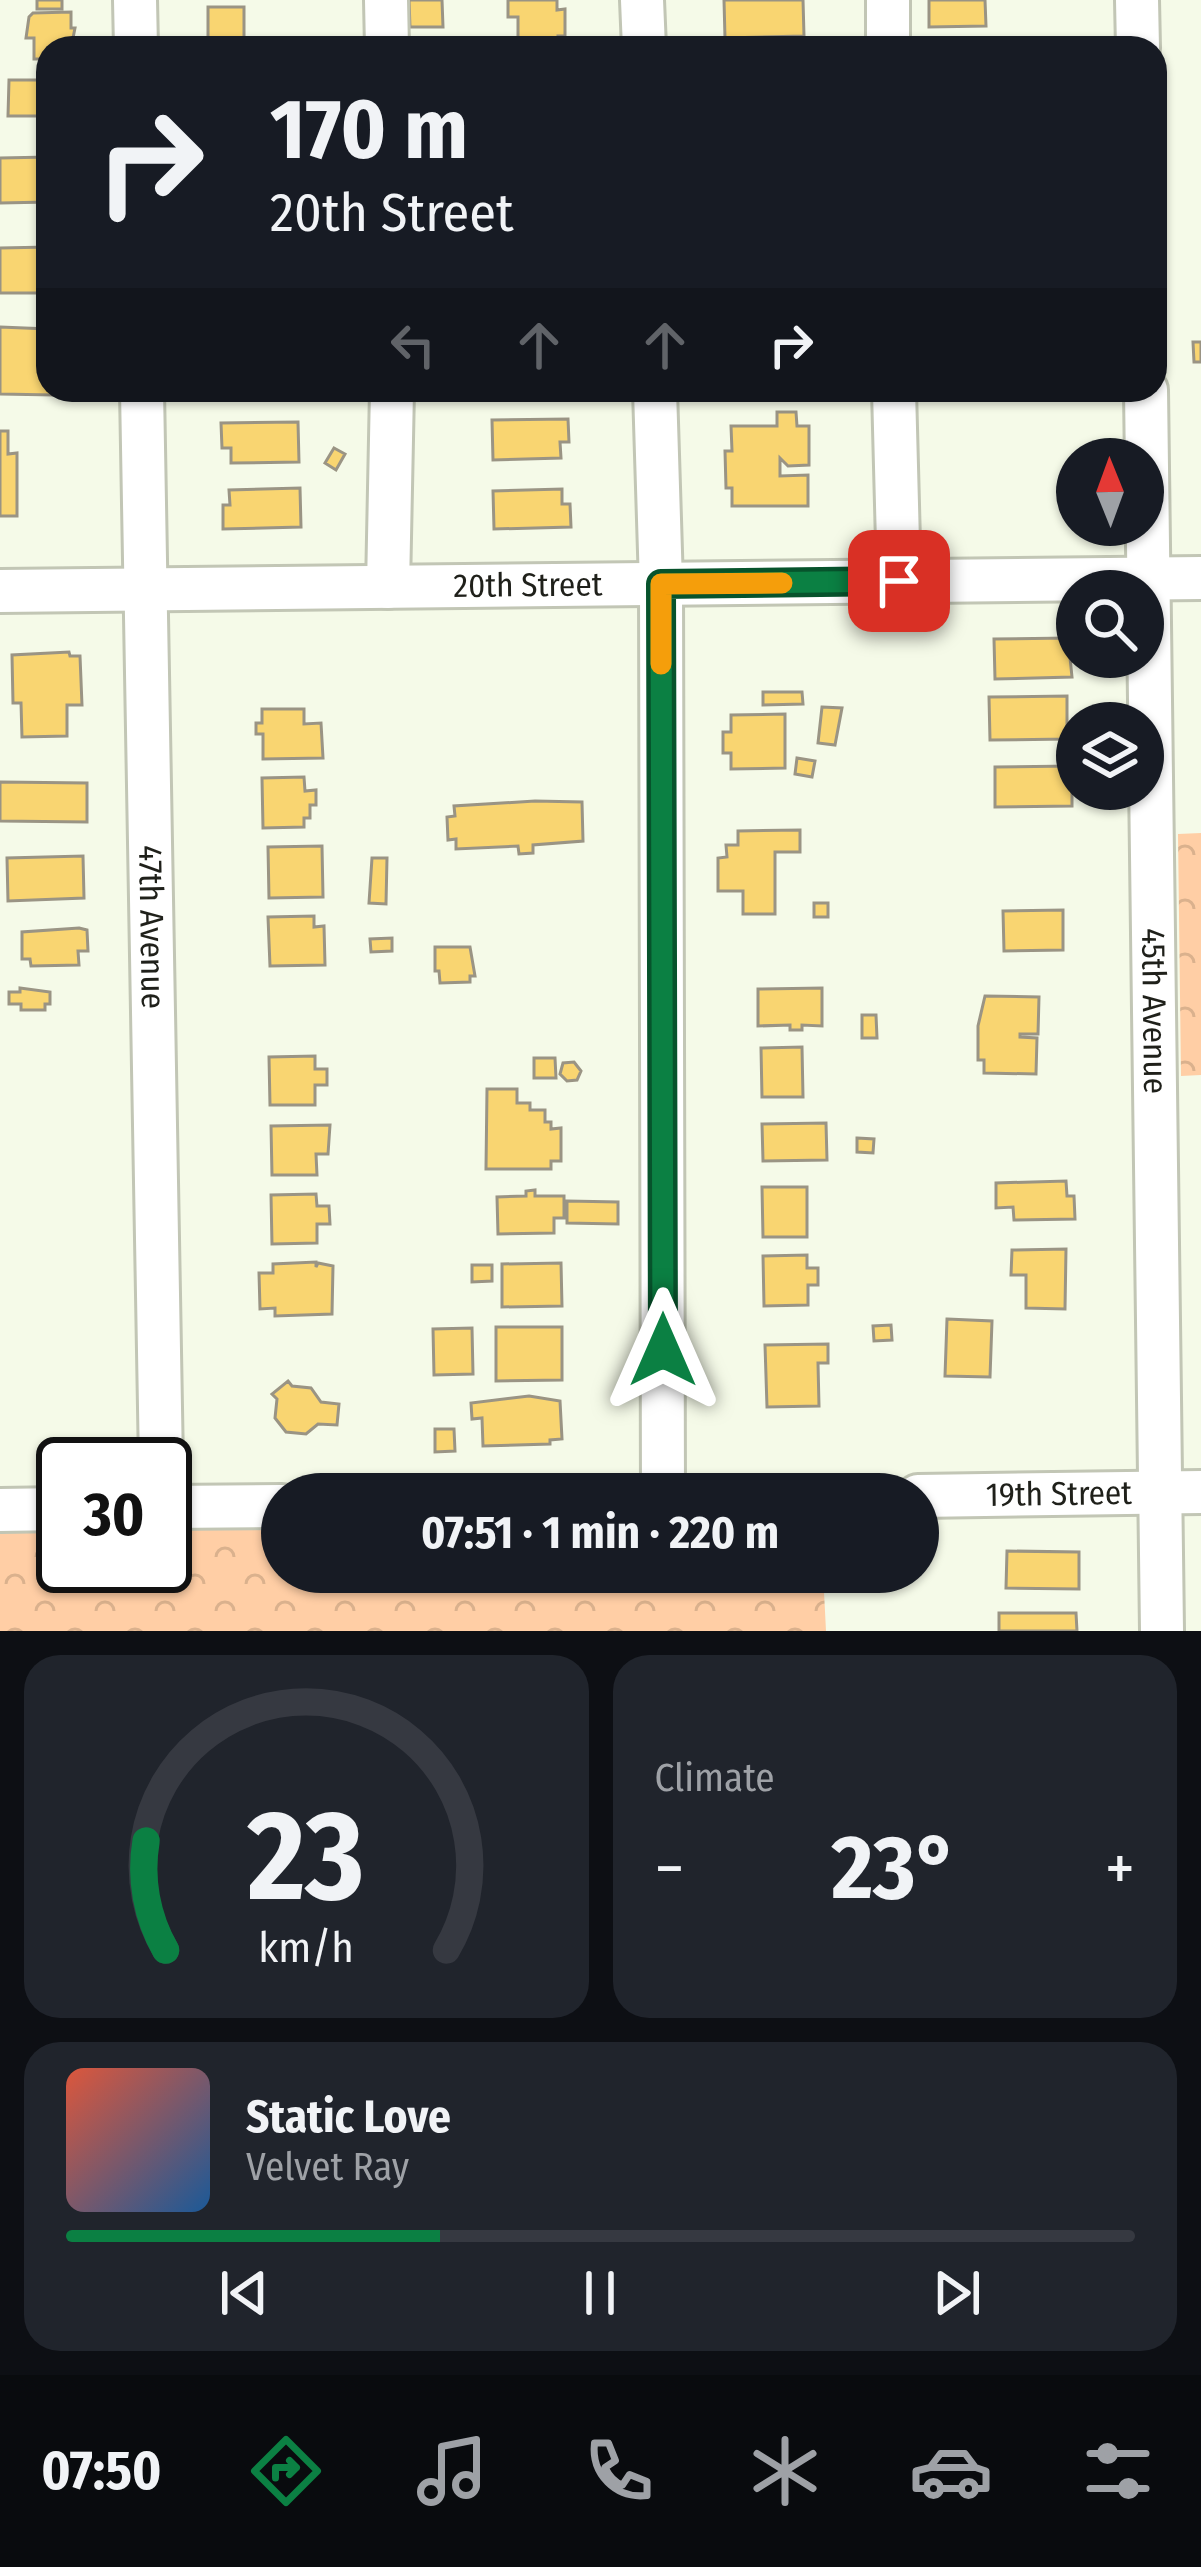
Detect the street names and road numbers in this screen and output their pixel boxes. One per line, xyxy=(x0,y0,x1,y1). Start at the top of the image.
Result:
street label: 20th Street xyxy=(453,564,603,606)
street label: 47th Avenue xyxy=(130,845,173,1009)
street label: 45th Avenue xyxy=(1133,928,1175,1094)
street label: 19th Street xyxy=(986,1473,1133,1515)

